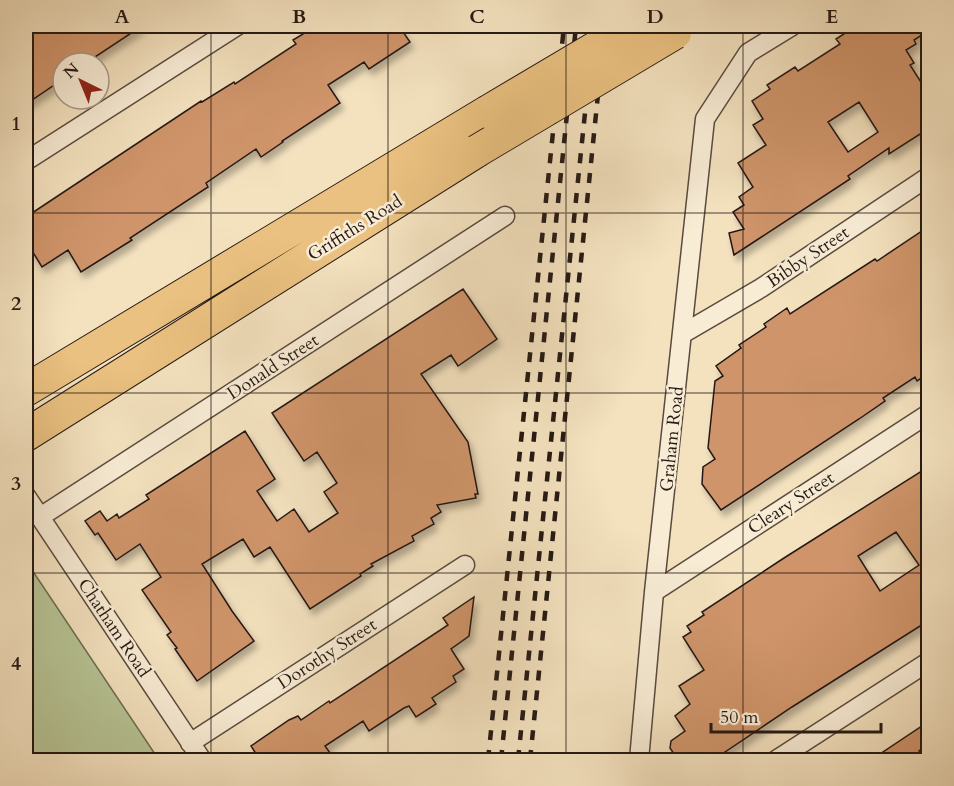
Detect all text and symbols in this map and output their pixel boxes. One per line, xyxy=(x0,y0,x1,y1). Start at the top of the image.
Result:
text: A xyxy=(114,3,130,30)
text: B xyxy=(292,3,306,30)
text: C xyxy=(469,3,485,30)
text: D xyxy=(646,3,664,30)
text: E xyxy=(826,3,838,30)
north arrow xyxy=(51,51,111,111)
text: N xyxy=(59,58,84,84)
text: 1 xyxy=(11,110,21,137)
street label: Griffiths Road xyxy=(303,189,408,267)
street label: Bibby Street xyxy=(762,220,854,294)
text: 2 xyxy=(11,290,21,317)
street label: Donald Street xyxy=(222,328,324,406)
street label: Graham Road xyxy=(654,385,690,493)
street label: Cleary Street xyxy=(743,466,839,540)
text: 3 xyxy=(11,470,21,497)
street label: Chatham Road xyxy=(72,574,157,683)
street label: Dorothy Street xyxy=(272,612,382,695)
text: 4 xyxy=(11,650,21,677)
scale bar xyxy=(711,696,880,734)
text: 50 m xyxy=(720,705,759,730)

